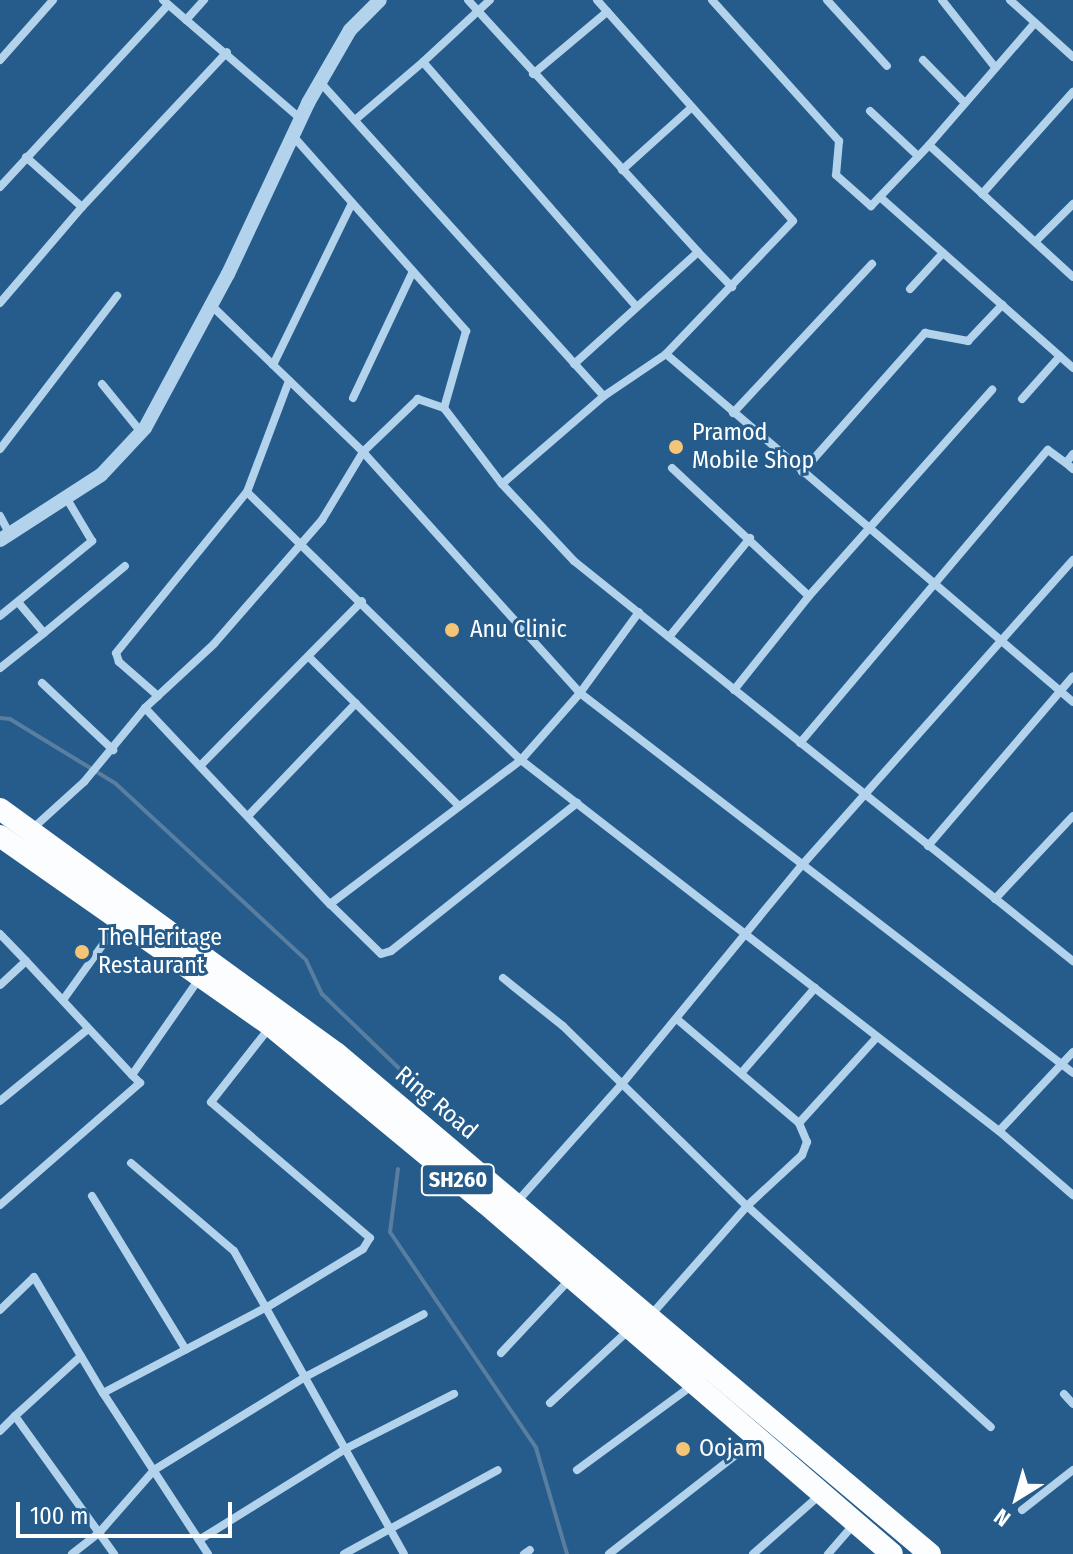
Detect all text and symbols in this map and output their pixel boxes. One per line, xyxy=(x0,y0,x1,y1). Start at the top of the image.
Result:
place label: Pramod Mobile Shop xyxy=(692,419,814,475)
marker: Pramod Mobile Shop xyxy=(667,438,685,456)
place label: Anu Clinic xyxy=(470,616,567,644)
marker: Anu Clinic xyxy=(441,619,463,641)
place label: The Heritage Restaurant xyxy=(98,924,222,980)
marker: The Heritage Restaurant xyxy=(73,943,91,961)
street label: Ring Road xyxy=(389,1060,483,1146)
road number: SH260 xyxy=(420,1162,496,1198)
place label: Oojam xyxy=(699,1435,763,1463)
marker: Oojam xyxy=(674,1440,692,1458)
north arrow xyxy=(977,1458,1057,1538)
scale bar xyxy=(20,1486,236,1536)
text: 100 m xyxy=(30,1502,88,1530)
text: N xyxy=(989,1503,1016,1532)

